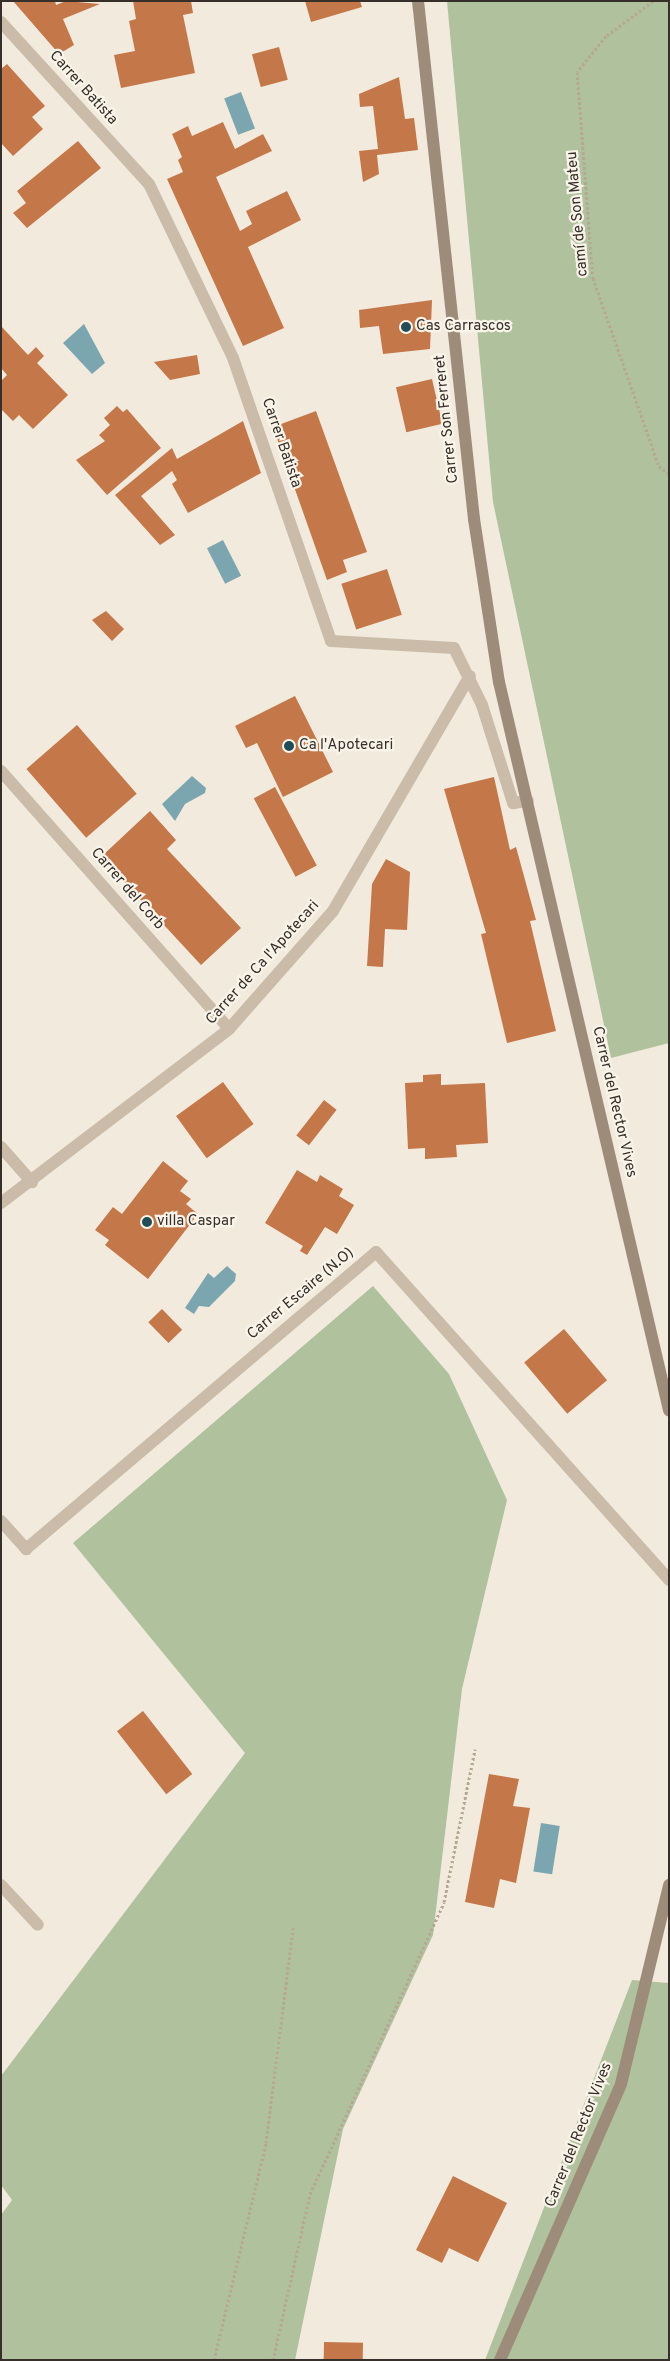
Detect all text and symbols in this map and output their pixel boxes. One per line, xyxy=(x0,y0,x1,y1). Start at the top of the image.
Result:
street label: Carrer Batista xyxy=(45,47,121,129)
street label: camí de Son Mateu xyxy=(564,151,592,277)
place label: Cas Carrascos xyxy=(416,318,511,336)
marker: Cas Carrascos xyxy=(400,321,412,333)
street label: Carrer Son Ferreret xyxy=(431,354,463,484)
street label: Carrer Batista xyxy=(257,396,305,490)
place label: Ca l'Apotecari xyxy=(299,737,393,755)
marker: Ca l'Apotecari xyxy=(283,740,295,752)
street label: Carrer del Corb xyxy=(86,844,168,934)
street label: Carrer de Ca l'Apotecari xyxy=(202,897,324,1029)
street label: Carrer del Rector Vives xyxy=(588,1024,640,1180)
place label: villa Caspar xyxy=(157,1213,235,1231)
marker: villa Caspar xyxy=(141,1216,153,1228)
street label: Carrer Escaire (N.O) xyxy=(244,1244,358,1344)
street label: Carrer del Rector Vives xyxy=(542,2060,616,2210)

